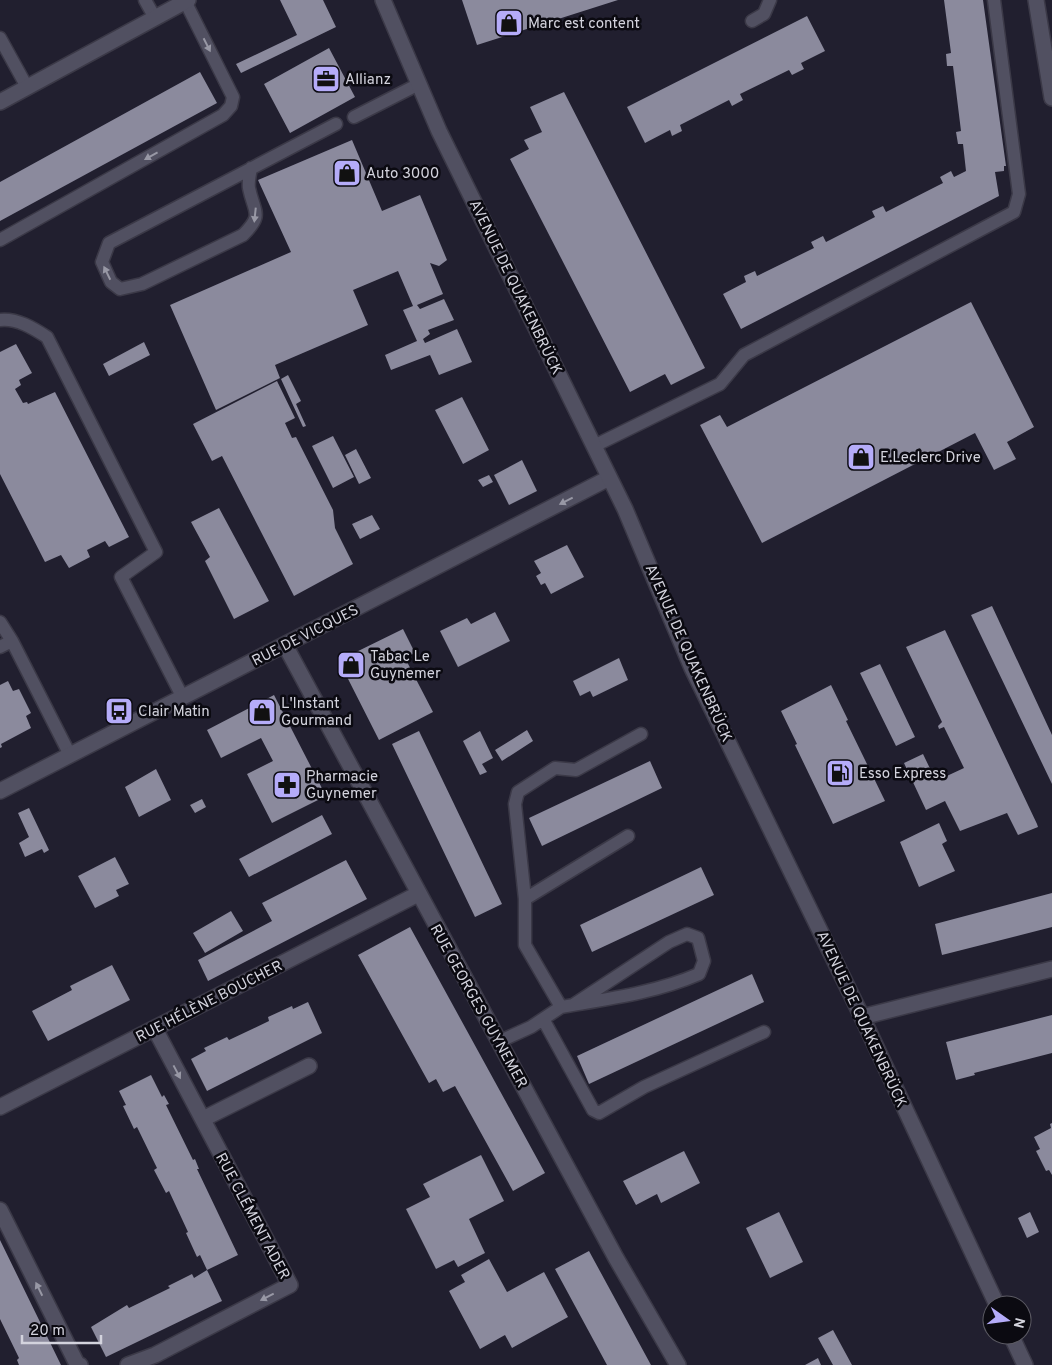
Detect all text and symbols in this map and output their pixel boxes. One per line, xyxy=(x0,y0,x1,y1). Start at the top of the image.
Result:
shop icon: Marc est content xyxy=(494,8,524,38)
place label: Marc est content xyxy=(528,15,640,34)
one-way arrow xyxy=(203,38,211,52)
office icon: Allianz xyxy=(311,64,341,94)
place label: Allianz xyxy=(345,71,391,90)
one-way arrow xyxy=(144,151,157,160)
shop icon: Auto 3000 xyxy=(332,158,362,188)
place label: Auto 3000 xyxy=(366,165,440,184)
street label: AVENUE DE QUAKENBRÜCK xyxy=(464,196,566,378)
one-way arrow xyxy=(251,208,259,224)
one-way arrow xyxy=(103,266,111,280)
shop icon: E.Leclerc Drive xyxy=(846,442,876,472)
place label: E.Leclerc Drive xyxy=(880,449,981,468)
one-way arrow xyxy=(559,497,573,505)
street label: AVENUE DE QUAKENBRÜCK xyxy=(640,561,736,746)
street label: RUE DE VICQUES xyxy=(249,601,362,671)
place label: Tabac Le Guynemer xyxy=(370,648,441,684)
shop icon: Tabac Le Guynemer xyxy=(336,650,366,680)
place label: L'Instant Gourmand xyxy=(281,695,352,731)
bus stop icon: Clair Matin xyxy=(104,696,134,726)
shop icon: L'Instant Gourmand xyxy=(247,697,277,727)
place label: Clair Matin xyxy=(138,703,210,722)
fuel station icon: Esso Express xyxy=(825,758,855,788)
place label: Esso Express xyxy=(859,765,946,784)
place label: Pharmacie Guynemer xyxy=(306,768,378,804)
pharmacy icon: Pharmacie Guynemer xyxy=(272,770,302,800)
street label: RUE GEORGES GUYNEMER xyxy=(425,921,531,1092)
street label: AVENUE DE QUAKENBRÜCK xyxy=(811,928,911,1111)
street label: RUE HÉLÈNE BOUCHER xyxy=(133,956,286,1048)
one-way arrow xyxy=(173,1065,181,1079)
street label: RUE CLÉMENT ADER xyxy=(210,1150,294,1283)
one-way arrow xyxy=(35,1282,43,1296)
one-way arrow xyxy=(260,1293,274,1301)
north arrow xyxy=(982,1295,1032,1345)
scale bar xyxy=(22,1312,101,1344)
text: N xyxy=(1009,1316,1028,1330)
text: 20 m xyxy=(30,1322,65,1341)

